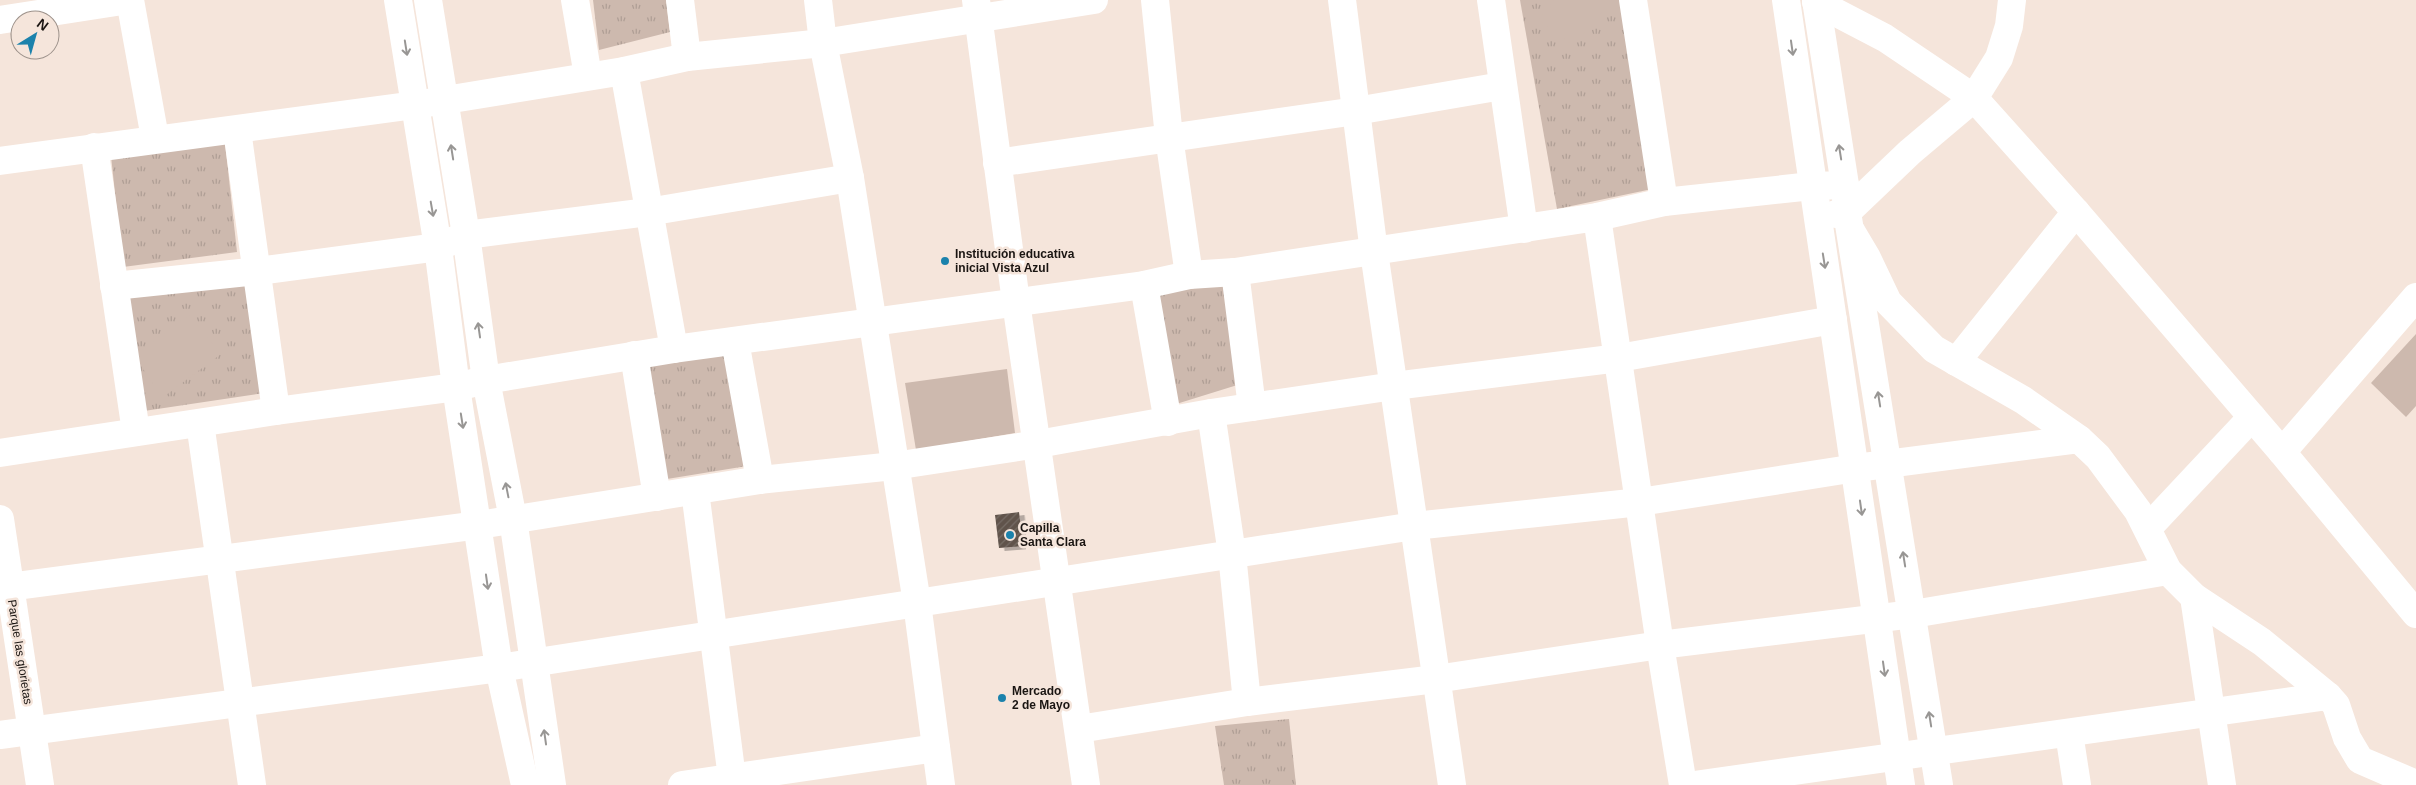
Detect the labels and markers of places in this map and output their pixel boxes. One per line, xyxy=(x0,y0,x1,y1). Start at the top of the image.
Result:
place label: Institución educativa inicial Vista Azul xyxy=(955,247,1075,275)
marker: Institución educativa inicial Vista Azul xyxy=(939,255,951,267)
place label: Capilla Santa Clara xyxy=(1020,521,1086,549)
marker: Capilla Santa Clara xyxy=(1004,529,1016,541)
place label: Mercado 2 de Mayo xyxy=(1012,684,1070,712)
marker: Mercado 2 de Mayo xyxy=(996,692,1008,704)

